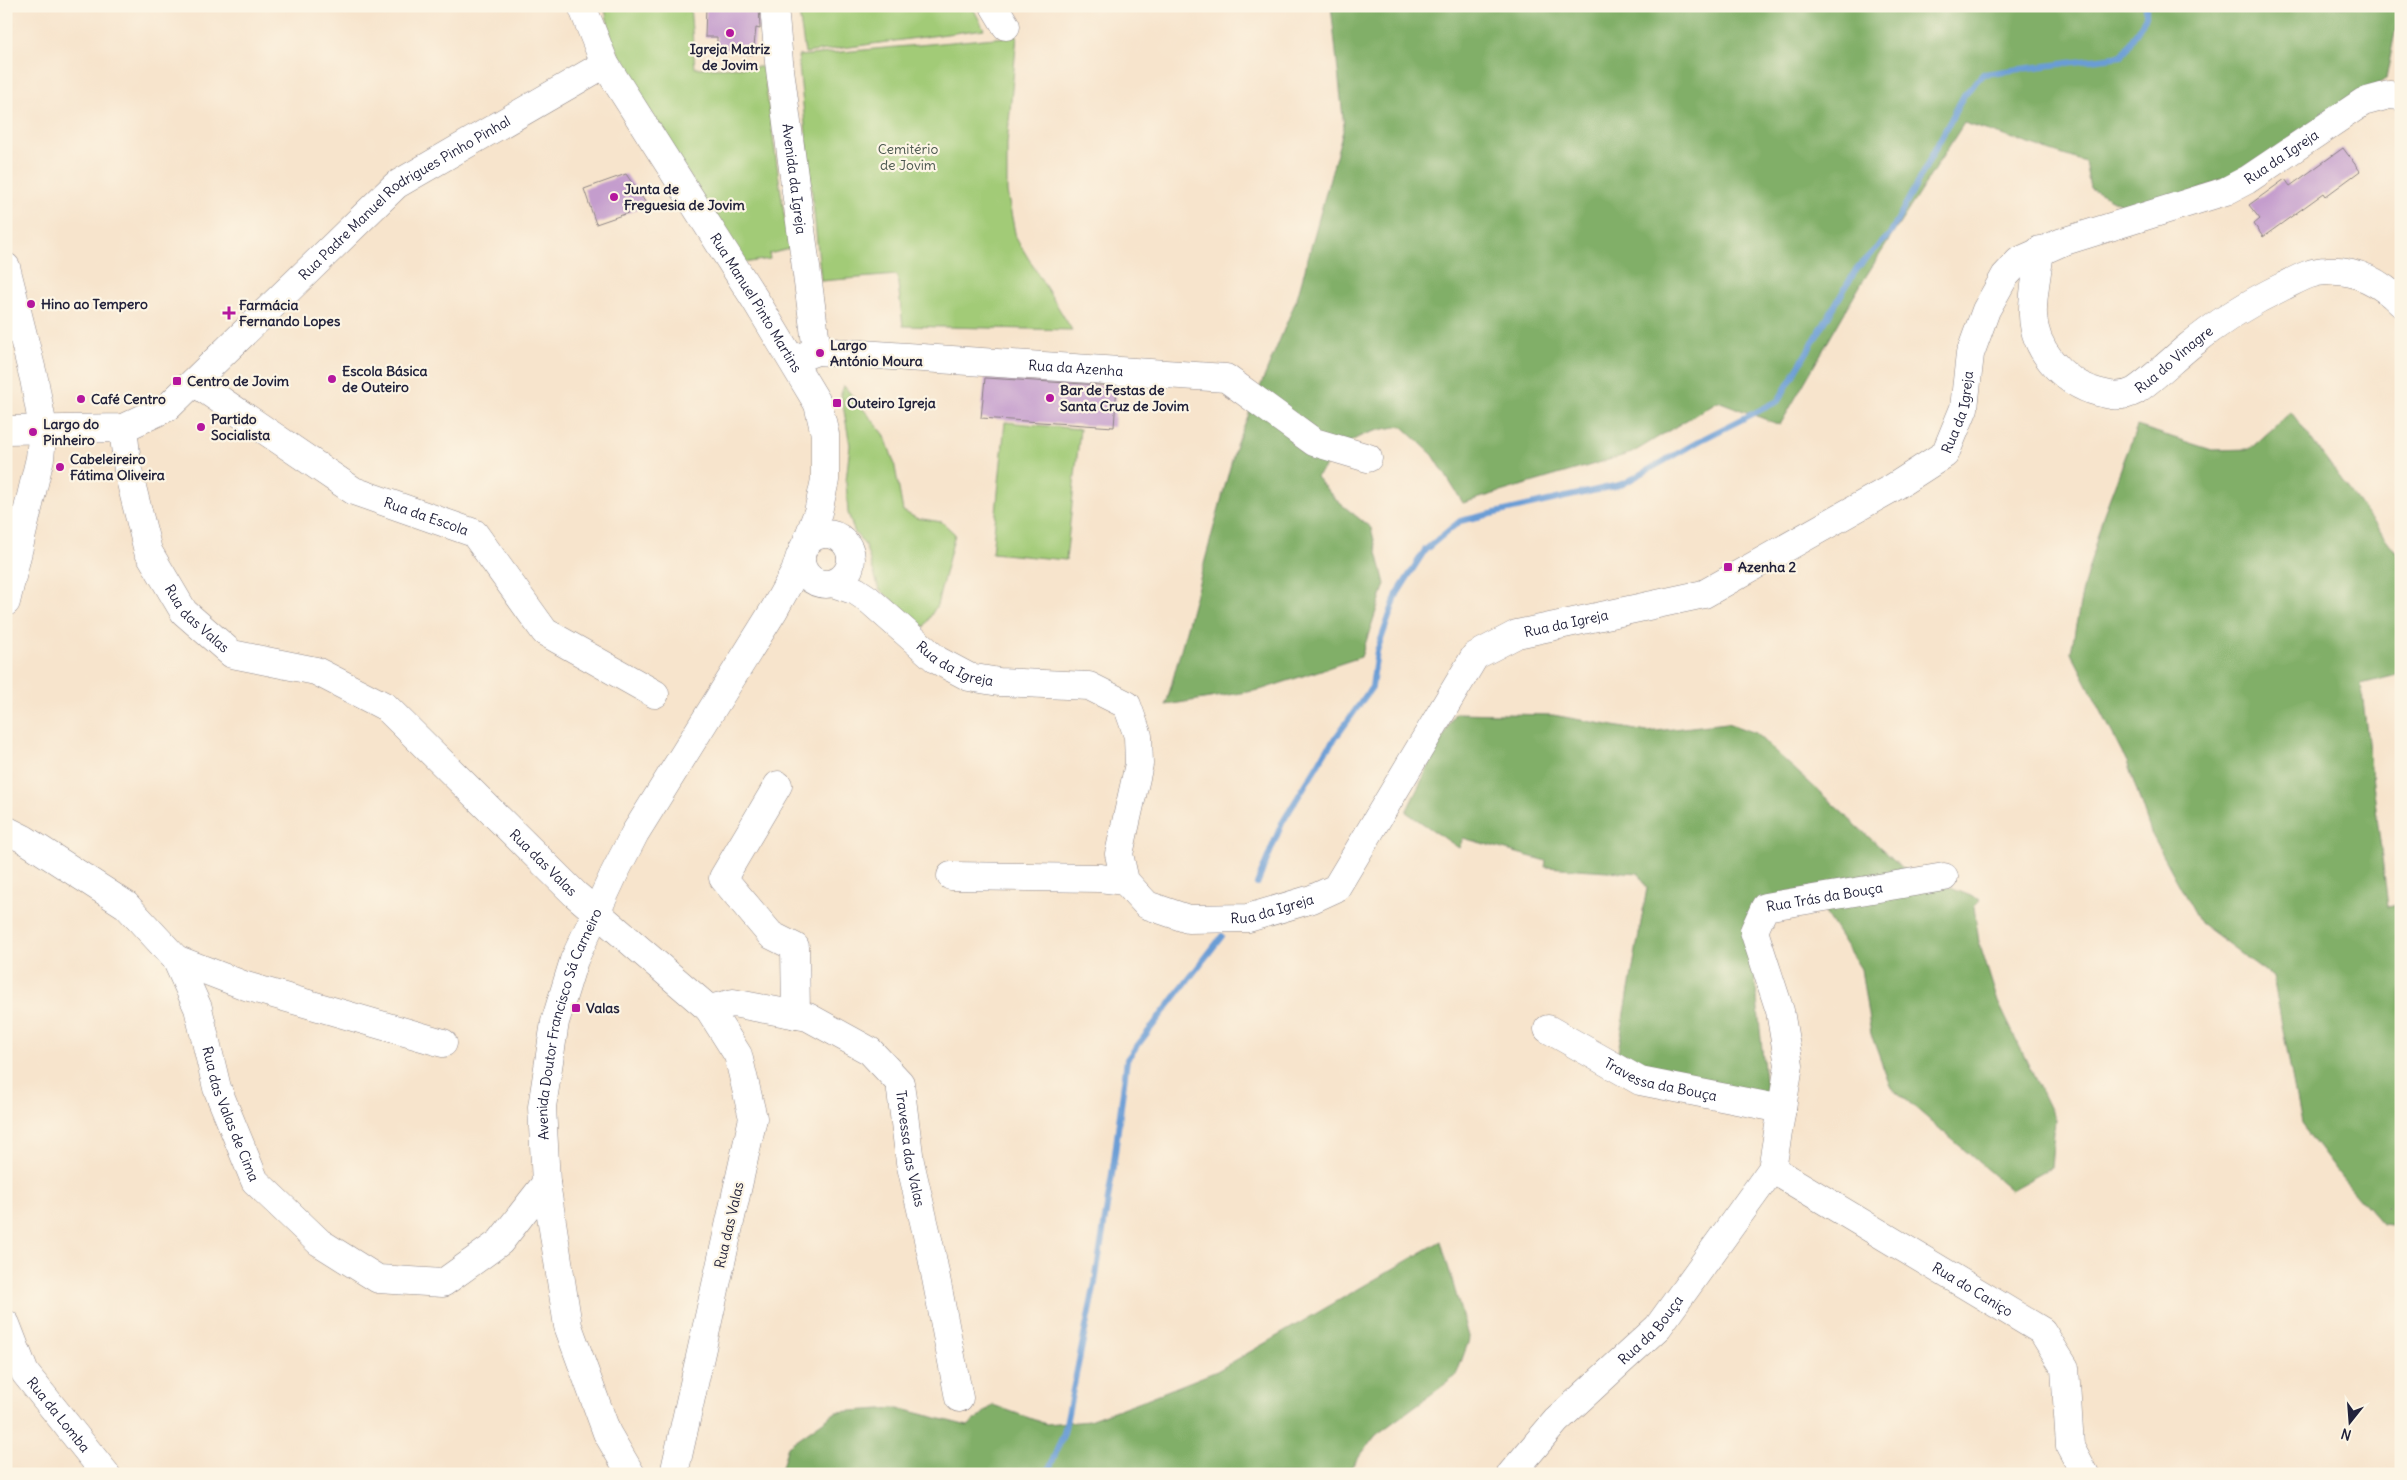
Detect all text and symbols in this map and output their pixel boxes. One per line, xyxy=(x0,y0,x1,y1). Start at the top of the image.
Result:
marker: Igreja Matriz de Jovim xyxy=(724,27,736,39)
place label: Igreja Matriz de Jovim xyxy=(690,40,771,74)
street label: Rua Padre Manuel Rodrigues Pinho Pinhal xyxy=(295,112,514,284)
street label: Avenida da Igreja xyxy=(778,122,811,235)
street label: Rua da Igreja xyxy=(2241,126,2322,188)
park label: Cemitério de Jovim xyxy=(878,140,938,174)
place label: Junta de Freguesia de Jovim xyxy=(624,180,745,214)
marker: Junta de Freguesia de Jovim xyxy=(608,191,620,203)
street label: Rua Manuel Pinto Martins xyxy=(706,230,806,376)
place label: Hino ao Tempero xyxy=(41,295,148,313)
place label: Farmácia Fernando Lopes xyxy=(239,296,341,330)
marker: Hino ao Tempero xyxy=(25,298,37,310)
marker: Farmácia Fernando Lopes xyxy=(223,307,235,319)
street label: Rua do Vinagre xyxy=(2131,322,2216,397)
place label: Largo António Moura xyxy=(830,336,923,370)
marker: Largo António Moura xyxy=(814,347,826,359)
street label: Rua da Azenha xyxy=(1028,356,1124,380)
place label: Escola Básica de Outeiro xyxy=(342,362,428,396)
street label: Rua da Igreja xyxy=(1937,370,1977,456)
place label: Centro de Jovim xyxy=(187,372,290,390)
marker: Escola Básica de Outeiro xyxy=(326,373,338,385)
marker: Centro de Jovim xyxy=(171,375,183,387)
place label: Bar de Festas de Santa Cruz de Jovim xyxy=(1060,381,1190,415)
place label: Café Centro xyxy=(91,390,166,408)
marker: Bar de Festas de Santa Cruz de Jovim xyxy=(1044,392,1056,404)
marker: Café Centro xyxy=(75,393,87,405)
place label: Outeiro Igreja xyxy=(847,394,936,412)
marker: Outeiro Igreja xyxy=(831,397,843,409)
place label: Partido Socialista xyxy=(211,410,270,444)
place label: Largo do Pinheiro xyxy=(43,415,99,449)
marker: Partido Socialista xyxy=(195,421,207,433)
marker: Largo do Pinheiro xyxy=(27,426,39,438)
place label: Cabeleireiro Fátima Oliveira xyxy=(70,450,165,484)
marker: Cabeleireiro Fátima Oliveira xyxy=(54,461,66,473)
street label: Rua da Escola xyxy=(381,493,471,539)
place label: Azenha 2 xyxy=(1738,558,1796,576)
marker: Azenha 2 xyxy=(1722,561,1734,573)
street label: Rua das Valas xyxy=(161,581,233,657)
street label: Rua da Igreja xyxy=(1522,606,1610,641)
street label: Rua da Igreja xyxy=(913,637,995,690)
street label: Rua das Valas xyxy=(506,825,581,900)
street label: Rua Trás da Bouça xyxy=(1765,878,1884,916)
street label: Rua da Igreja xyxy=(1230,890,1316,927)
street label: Avenida Doutor Francisco Sá Carneiro xyxy=(533,905,606,1141)
place label: Valas xyxy=(586,999,620,1017)
marker: Valas xyxy=(570,1002,582,1014)
street label: Rua das Valas de Cima xyxy=(198,1044,263,1184)
street label: Travessa da Bouça xyxy=(1601,1054,1719,1105)
street label: Travessa das Valas xyxy=(892,1089,929,1209)
street label: Rua das Valas xyxy=(710,1180,748,1270)
street label: Rua do Caniço xyxy=(1929,1258,2016,1321)
street label: Rua da Bouça xyxy=(1614,1292,1687,1368)
street label: Rua da Lomba xyxy=(23,1373,94,1456)
north arrow xyxy=(2324,1398,2374,1448)
text: N xyxy=(2339,1424,2353,1444)

